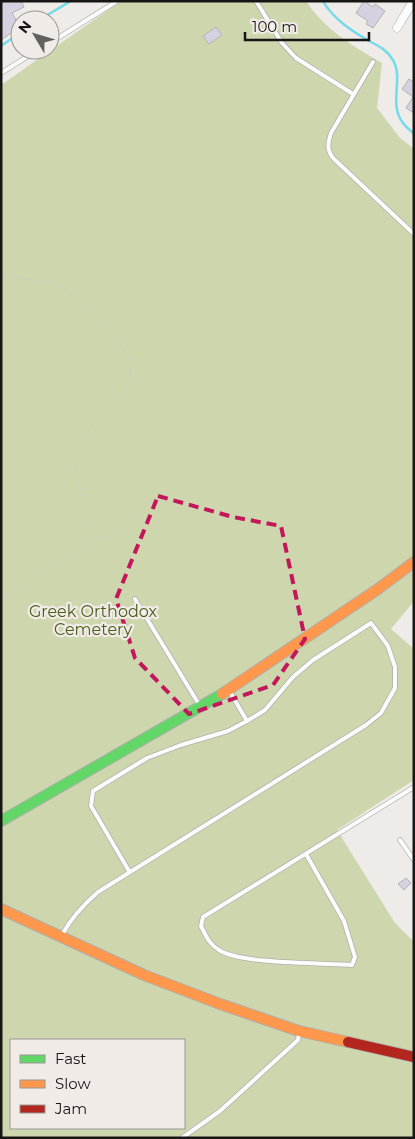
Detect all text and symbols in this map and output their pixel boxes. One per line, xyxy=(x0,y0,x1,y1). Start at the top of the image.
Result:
north arrow xyxy=(10,10,60,60)
scale bar xyxy=(245,10,369,42)
text: N xyxy=(14,17,35,37)
text: 100 m xyxy=(252,17,297,36)
park label: Greek Orthodox Cemetery xyxy=(29,602,158,639)
legend xyxy=(10,1039,185,1129)
text: Fast xyxy=(55,1049,86,1068)
text: Slow xyxy=(55,1074,91,1093)
text: Jam xyxy=(54,1099,87,1118)

